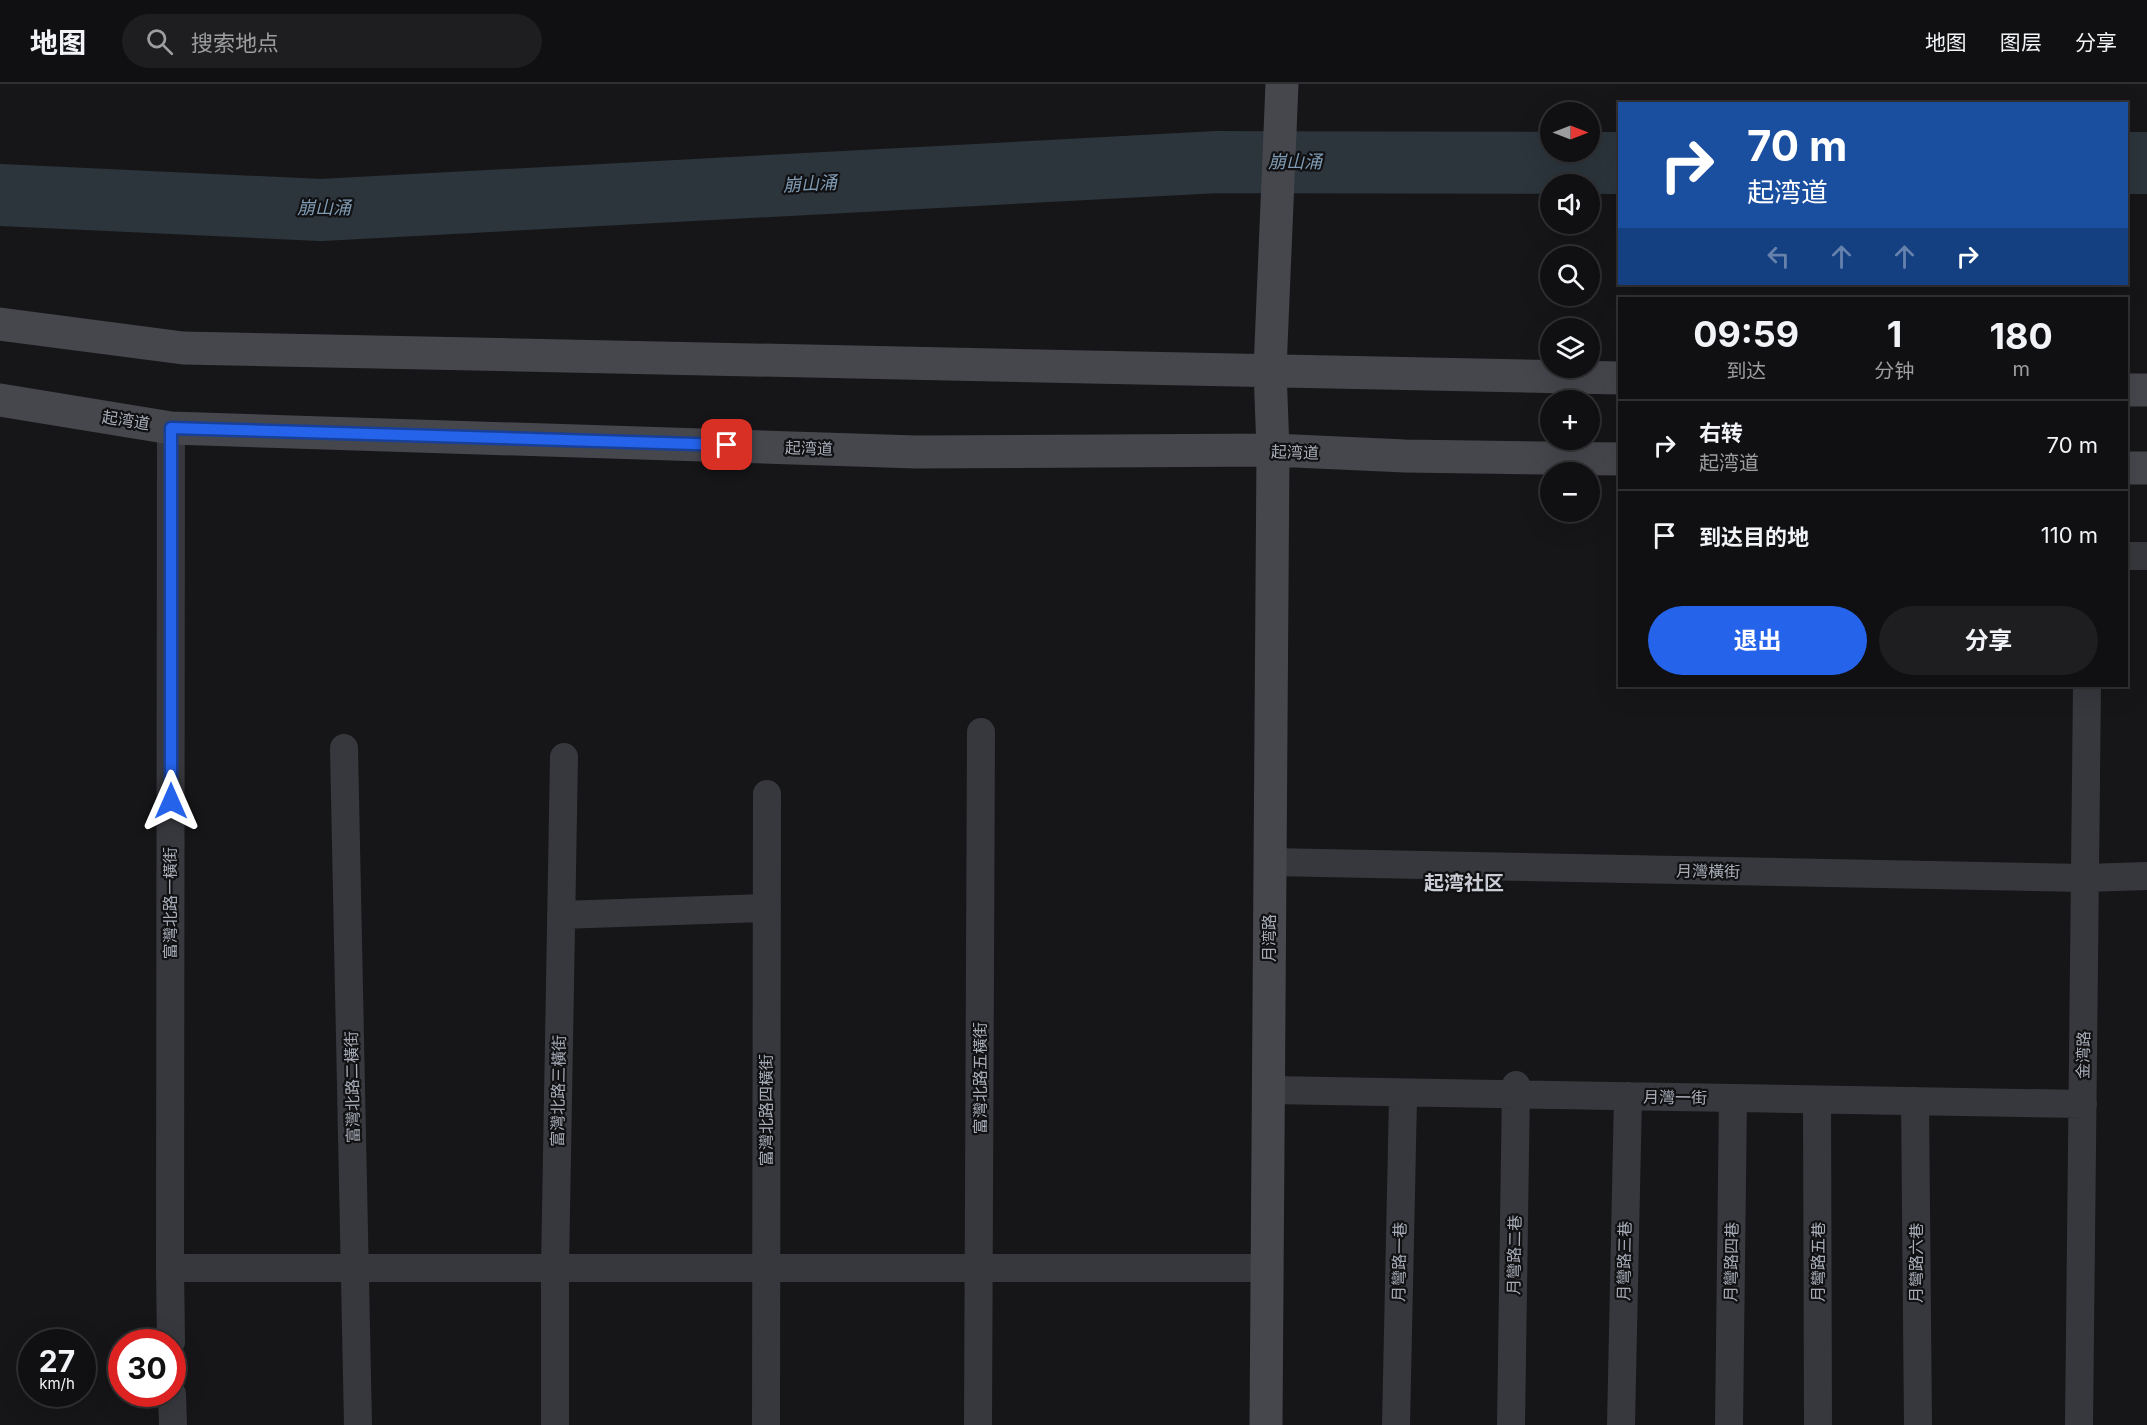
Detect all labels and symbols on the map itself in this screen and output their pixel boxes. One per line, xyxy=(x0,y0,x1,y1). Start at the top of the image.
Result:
north arrow xyxy=(1540,102,1600,162)
water label: 崩山涌 xyxy=(1268,151,1324,172)
water label: 崩山涌 xyxy=(782,171,839,195)
water label: 崩山涌 xyxy=(297,197,353,218)
street label: 起湾道 xyxy=(101,406,151,434)
pin xyxy=(701,419,752,470)
street label: 起湾道 xyxy=(785,437,833,459)
street label: 起湾道 xyxy=(1271,441,1319,463)
position arrow xyxy=(139,769,203,833)
street label: 富灣北路一橫街 xyxy=(160,847,180,959)
street label: 月灣橫街 xyxy=(1676,860,1740,882)
district label: 起湾社区 xyxy=(1424,871,1504,895)
street label: 月湾路 xyxy=(1259,914,1279,962)
street label: 富灣北路五橫街 xyxy=(970,1022,990,1134)
street label: 富灣北路二橫街 xyxy=(341,1031,363,1143)
street label: 金湾路 xyxy=(2073,1031,2093,1079)
street label: 富灣北路三橫街 xyxy=(547,1035,569,1147)
street label: 富灣北路四橫街 xyxy=(756,1054,776,1166)
street label: 月灣一街 xyxy=(1643,1086,1707,1108)
street label: 月彎路二巷 xyxy=(1503,1215,1525,1295)
street label: 月彎路三巷 xyxy=(1613,1221,1635,1301)
street label: 月彎路一巷 xyxy=(1388,1222,1410,1302)
street label: 月彎路四巷 xyxy=(1720,1222,1742,1302)
street label: 月彎路五巷 xyxy=(1808,1222,1828,1302)
street label: 月彎路六巷 xyxy=(1906,1223,1926,1303)
speed limit sign: 30 xyxy=(108,1329,186,1407)

